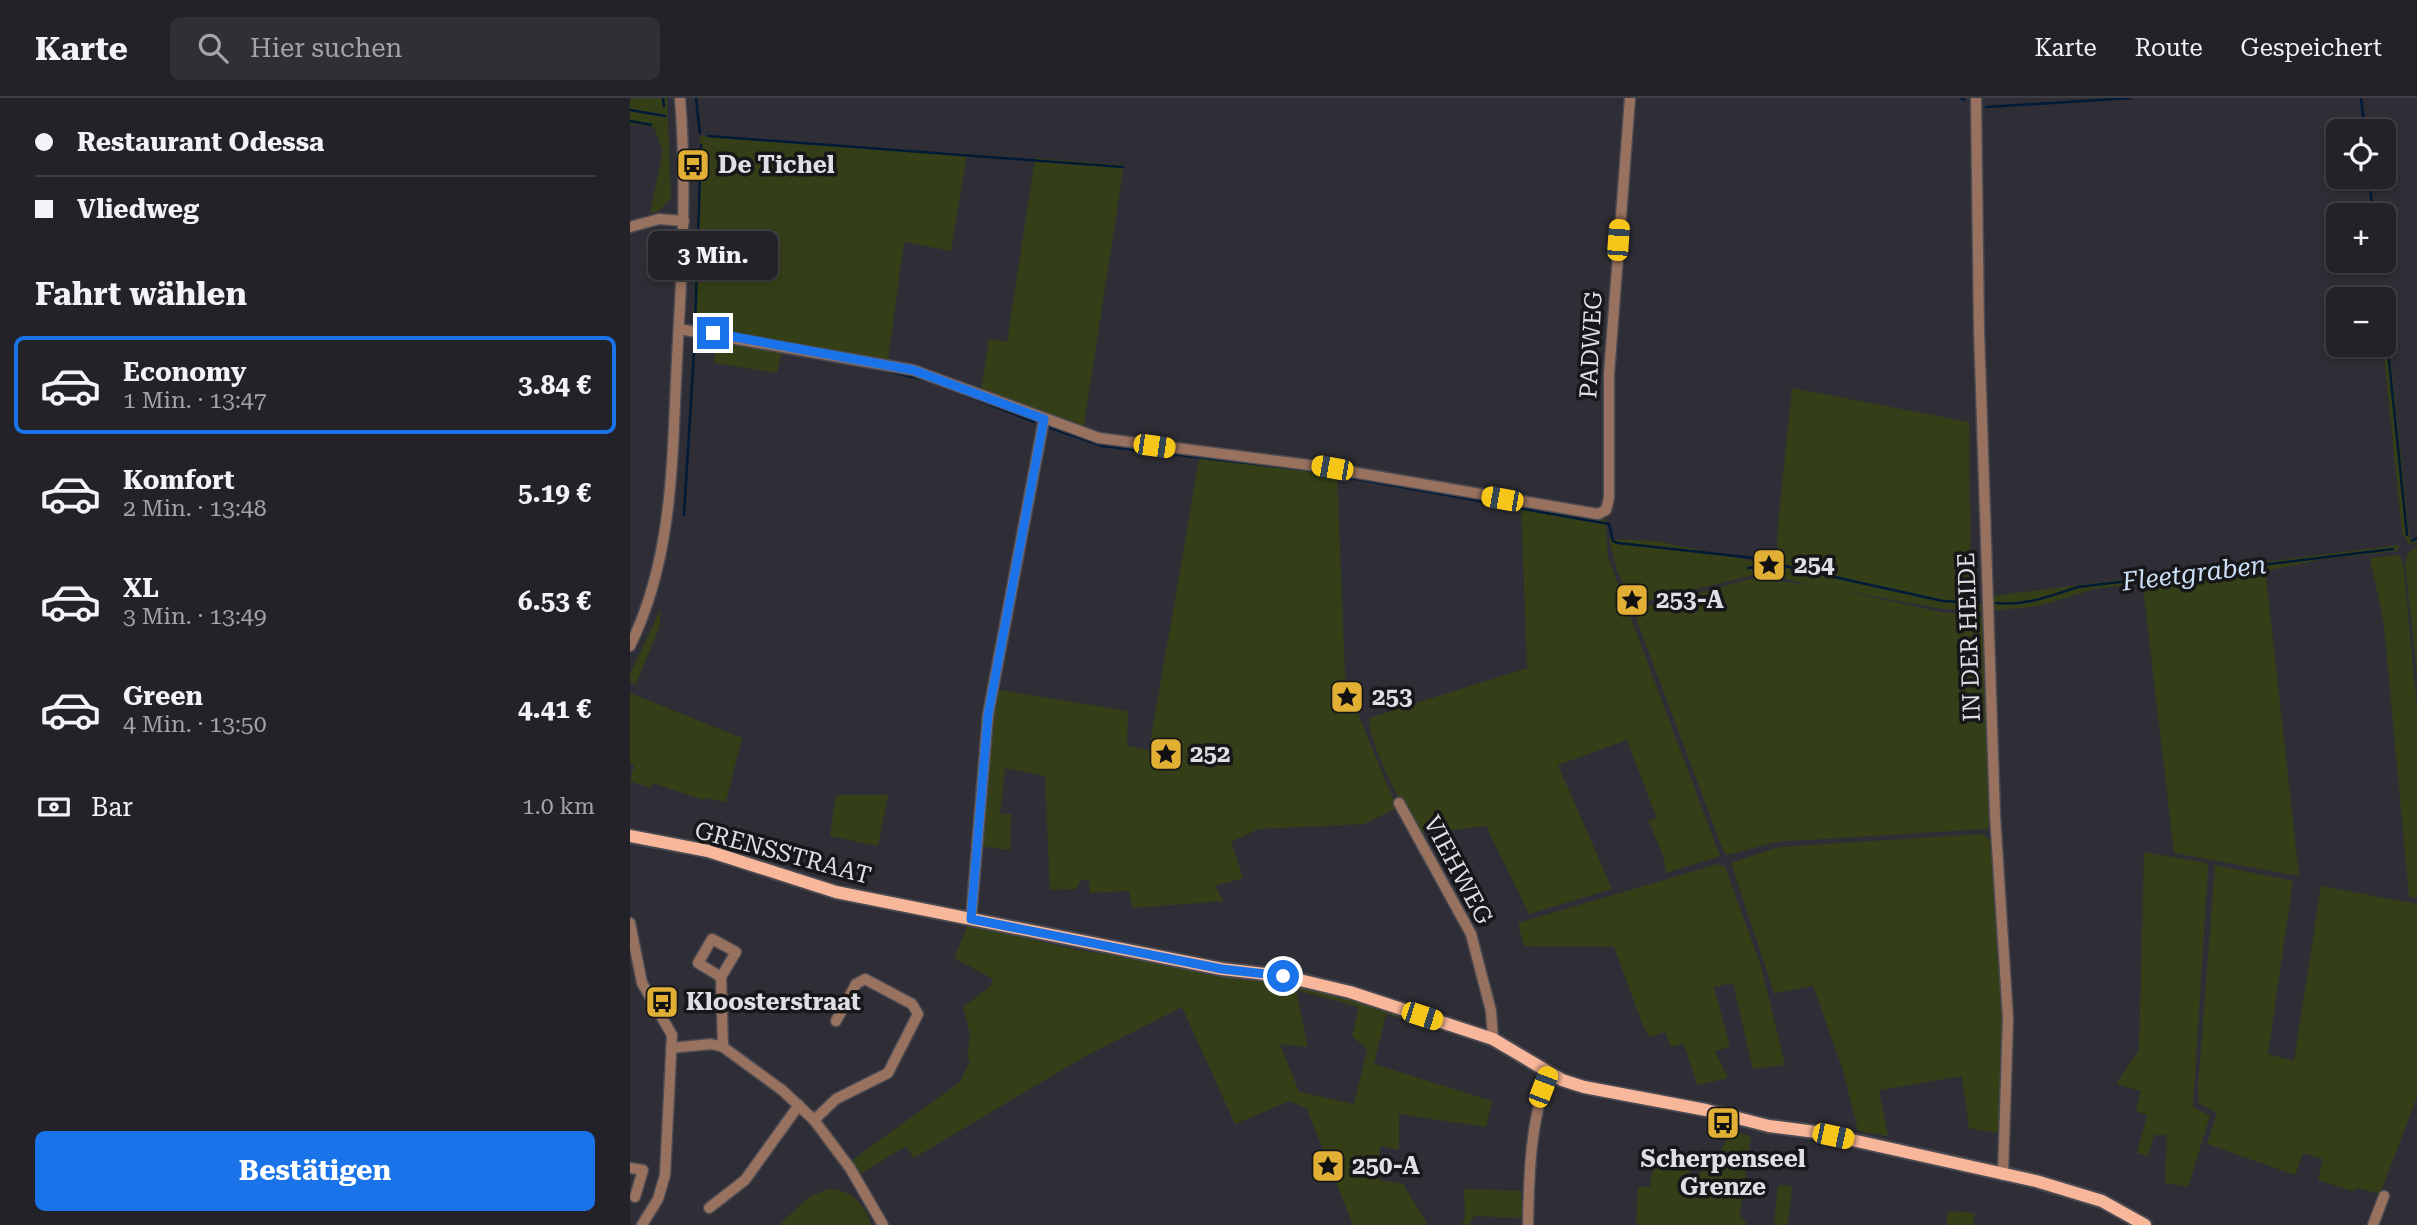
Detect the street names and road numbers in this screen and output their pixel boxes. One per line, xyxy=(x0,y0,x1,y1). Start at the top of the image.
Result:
street label: PADWEG xyxy=(1574,290,1608,399)
street label: IN DER HEIDE xyxy=(1952,552,1986,722)
street label: VIEHWEG xyxy=(1418,811,1499,930)
street label: GRENSSTRAAT xyxy=(692,816,874,890)

